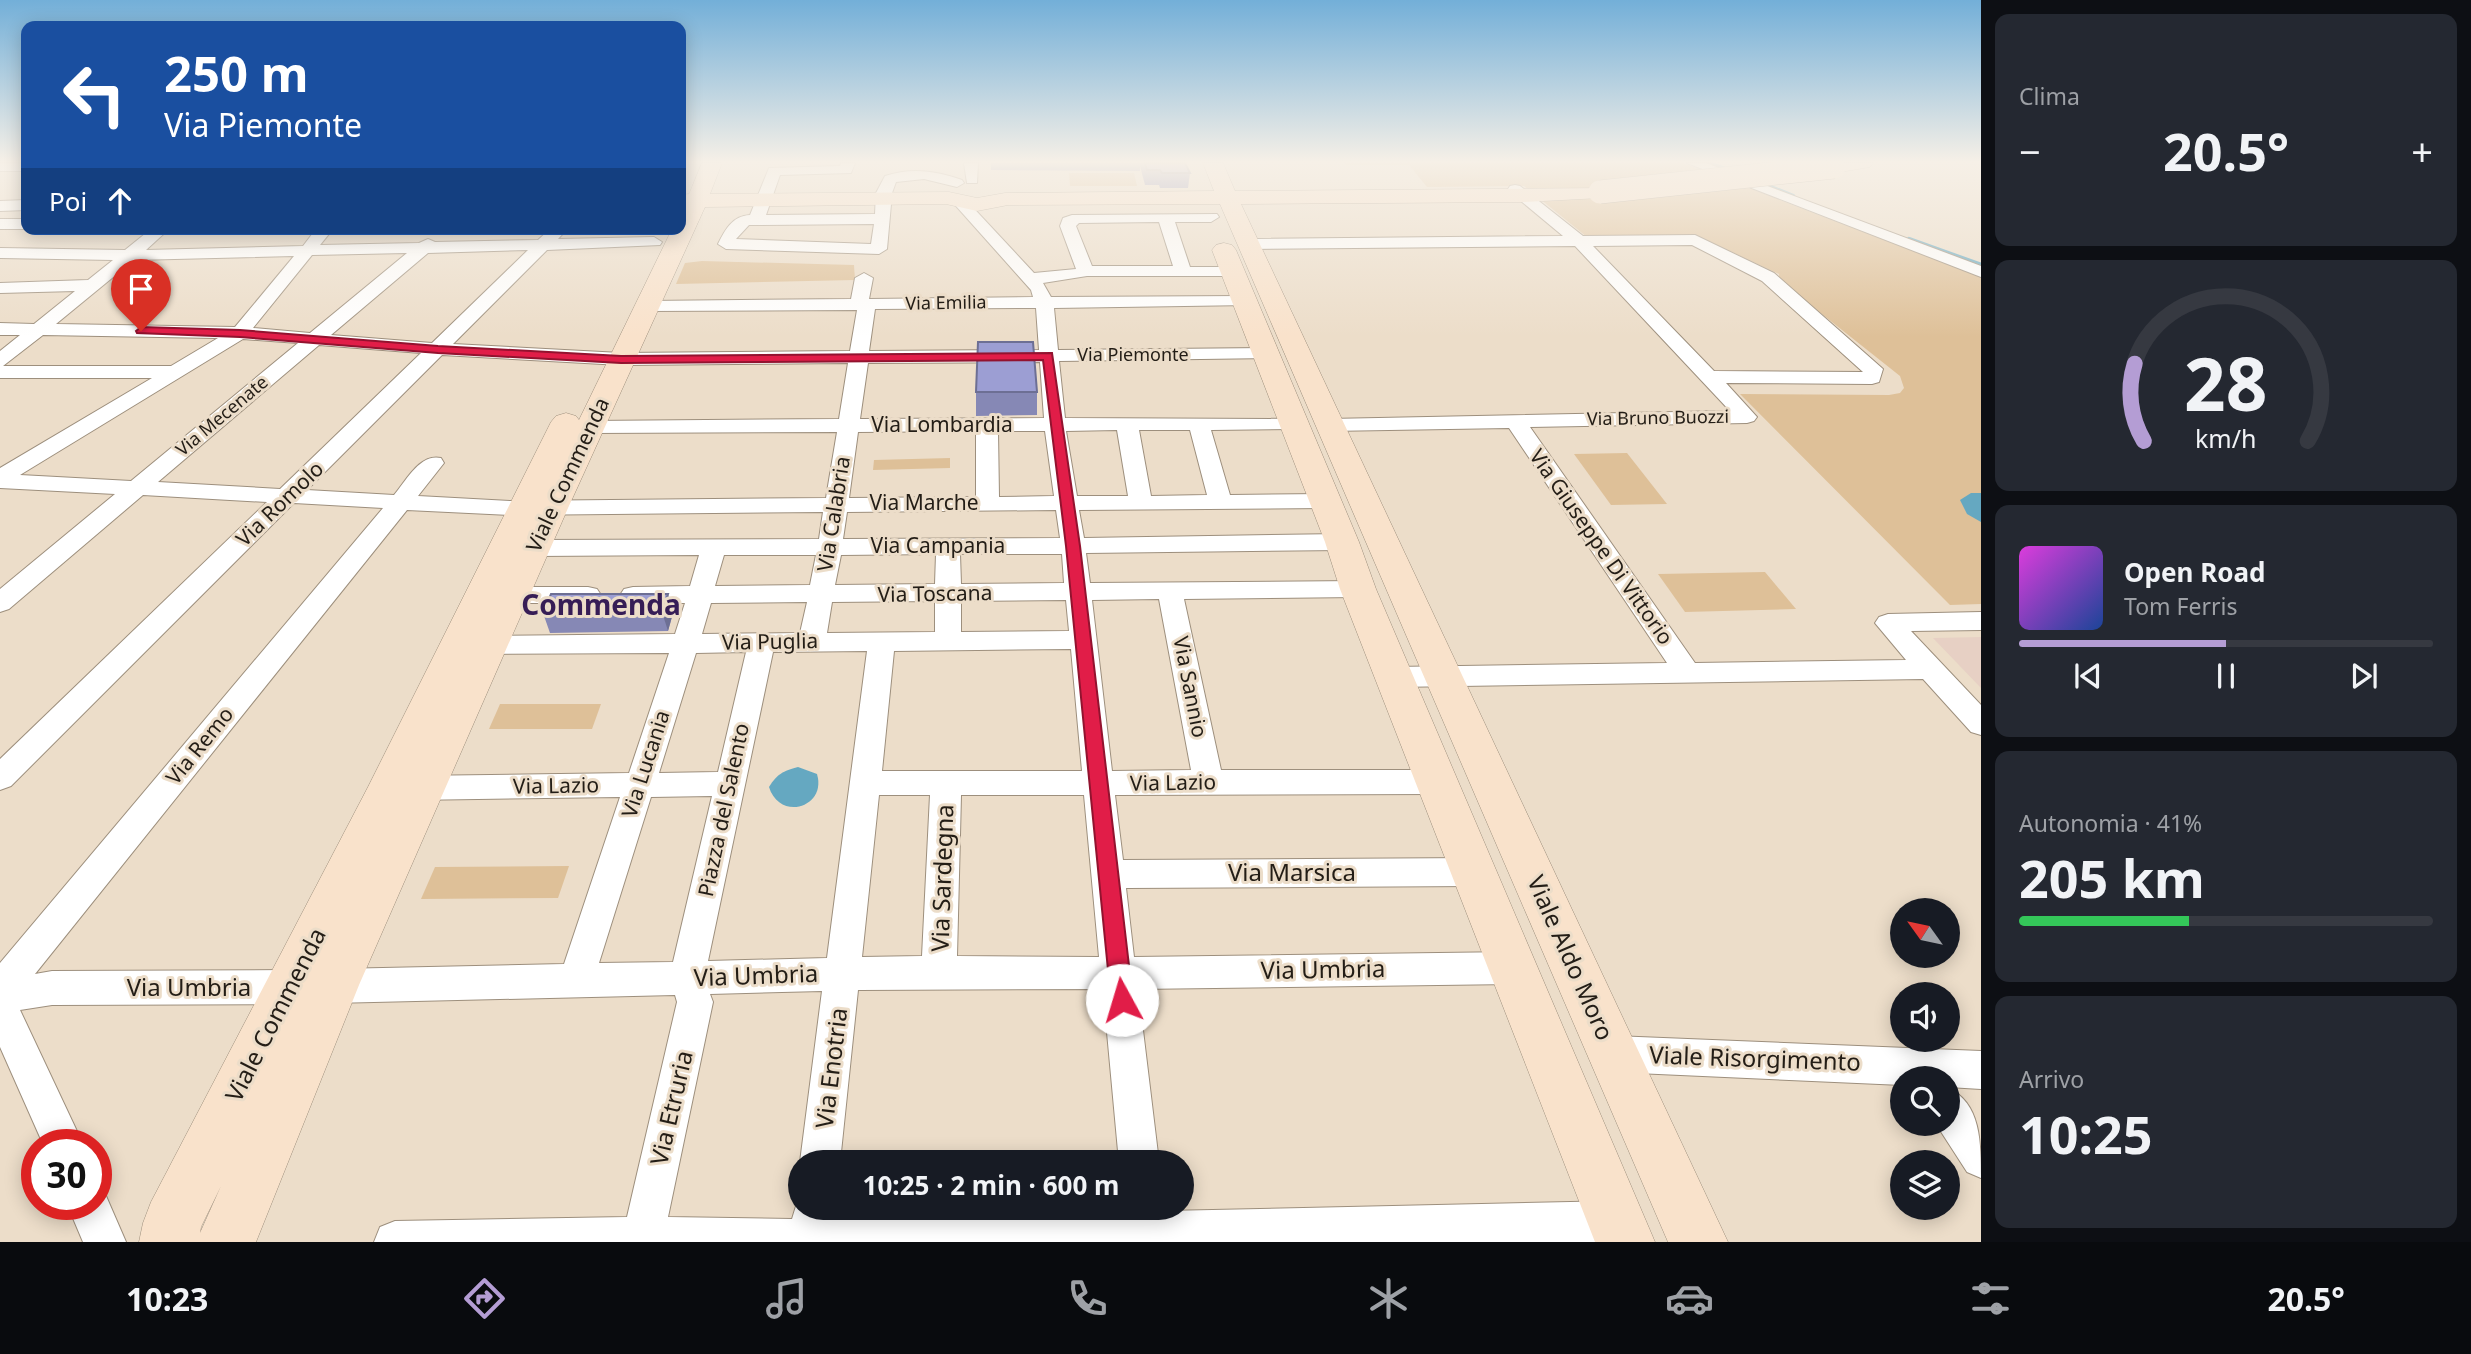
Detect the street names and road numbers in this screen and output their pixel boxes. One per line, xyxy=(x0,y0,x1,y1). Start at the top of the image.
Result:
street label: Via Emilia xyxy=(905,289,987,315)
street label: Via Piemonte xyxy=(1077,342,1189,366)
street label: Via Mecenate xyxy=(170,370,272,461)
street label: Viale Commenda xyxy=(519,393,615,556)
street label: Via Bruno Buozzi xyxy=(1587,404,1729,430)
street label: Via Lombardia xyxy=(871,410,1013,438)
street label: Via Giuseppe Di Vittorio xyxy=(1524,443,1680,650)
street label: Via Romolo xyxy=(229,454,329,552)
street label: Via Calabria xyxy=(810,454,856,573)
street label: Via Marche xyxy=(869,488,979,516)
street label: Via Campania xyxy=(871,531,1005,559)
street label: Via Toscana xyxy=(877,578,993,608)
street label: Via Puglia xyxy=(722,626,818,656)
street label: Via Sannio xyxy=(1167,634,1215,740)
street label: Via Remo xyxy=(159,701,239,790)
street label: Via Lucania xyxy=(615,706,676,821)
street label: Piazza del Salento xyxy=(691,721,755,899)
street label: Via Lazio xyxy=(1130,767,1216,797)
street label: Via Lazio xyxy=(513,770,599,800)
street label: Via Sardegna xyxy=(922,804,961,952)
street label: Via Marsica xyxy=(1228,855,1356,888)
street label: Viale Aldo Moro xyxy=(1520,870,1623,1045)
street label: Viale Commenda xyxy=(217,922,333,1107)
street label: Via Umbria xyxy=(1260,951,1386,986)
street label: Via Umbria xyxy=(693,956,819,993)
street label: Via Umbria xyxy=(127,970,251,1003)
street label: Via Enotria xyxy=(807,1006,854,1130)
street label: Viale Risorgimento xyxy=(1649,1037,1861,1078)
street label: Via Etruria xyxy=(641,1047,700,1168)

